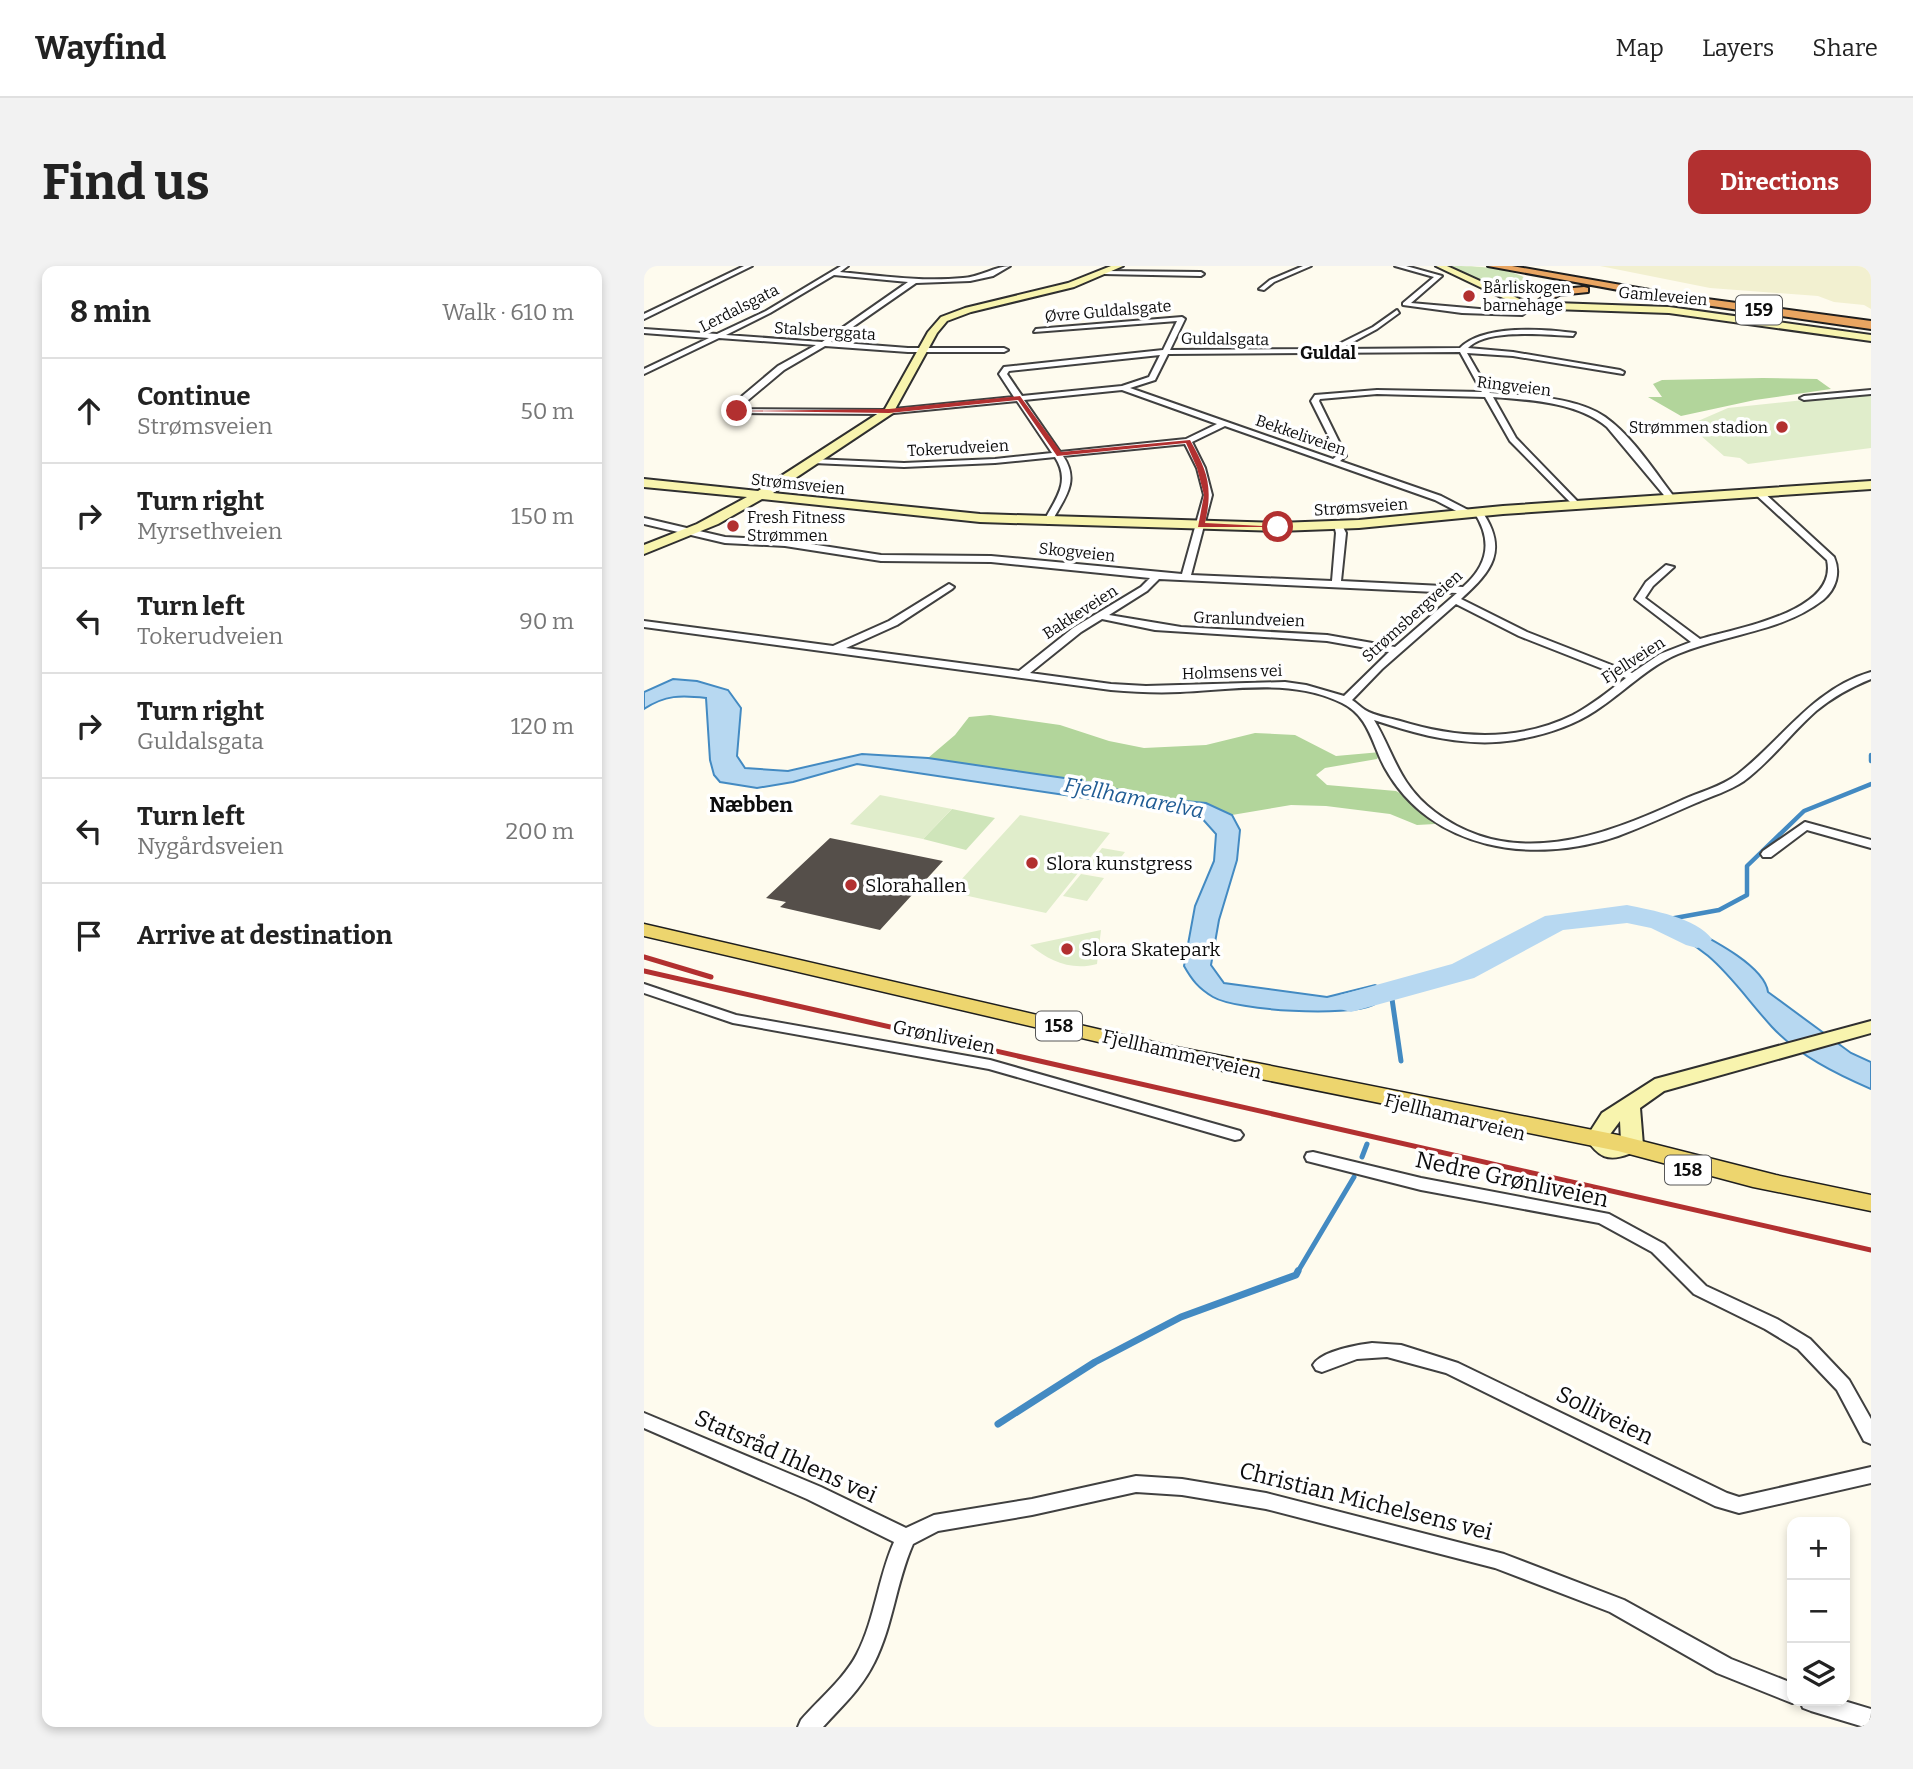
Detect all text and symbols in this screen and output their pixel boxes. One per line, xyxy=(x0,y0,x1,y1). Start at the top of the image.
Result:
text: Wayfind xyxy=(35,28,166,68)
text: Map xyxy=(1616,34,1664,62)
text: Layers xyxy=(1702,34,1774,62)
text: Share xyxy=(1812,34,1878,62)
button: Directions xyxy=(1688,150,1871,214)
text: Find us xyxy=(42,153,210,212)
place label: Bårliskogen barnehage xyxy=(1483,278,1571,315)
street label: Lerdalsgata xyxy=(696,280,782,336)
street label: Gamleveien xyxy=(1618,283,1708,309)
marker: Bårliskogen barnehage xyxy=(1461,288,1477,304)
text: 8 min xyxy=(70,294,151,330)
road number: 159 xyxy=(1736,295,1782,324)
street label: Øvre Guldalsgate xyxy=(1044,296,1172,326)
text: Walk · 610 m xyxy=(442,298,574,326)
street label: Stalsberggata xyxy=(774,318,877,344)
street label: Guldalsgata xyxy=(1181,329,1270,349)
district label: Guldal xyxy=(1300,342,1356,364)
street label: Ringveien xyxy=(1476,372,1552,400)
text: Continue xyxy=(137,381,251,412)
icon: ahead xyxy=(70,392,108,430)
route end xyxy=(721,395,752,426)
text: 50 m xyxy=(520,397,574,425)
street label: Bekkeliveien xyxy=(1253,411,1349,459)
text: Strømsveien xyxy=(137,412,273,440)
place label: Strømmen stadion xyxy=(1629,418,1768,437)
marker: Strømmen stadion xyxy=(1774,419,1790,435)
street label: Tokerudveien xyxy=(907,436,1009,460)
street label: Strømsveien xyxy=(750,470,846,498)
text: Turn right xyxy=(137,486,264,517)
street label: Strømsveien xyxy=(1313,494,1409,520)
icon: right xyxy=(70,497,108,535)
text: 150 m xyxy=(511,502,574,530)
place label: Fresh Fitness Strømmen xyxy=(747,508,845,545)
route start xyxy=(1262,511,1293,542)
text: Myrsethveien xyxy=(137,517,282,545)
marker: Fresh Fitness Strømmen xyxy=(725,518,741,534)
street label: Skogveien xyxy=(1038,539,1116,565)
street label: Strømsbergveien xyxy=(1358,566,1466,666)
street label: Bakkeveien xyxy=(1039,581,1121,643)
text: Turn left xyxy=(137,591,245,622)
icon: left xyxy=(70,602,108,640)
text: 90 m xyxy=(519,607,574,635)
street label: Granlundveien xyxy=(1193,608,1305,630)
text: Tokerudveien xyxy=(137,622,283,650)
street label: Fjellveien xyxy=(1598,633,1668,687)
street label: Holmsens vei xyxy=(1181,661,1283,683)
text: Turn right xyxy=(137,696,264,727)
icon: right xyxy=(70,707,108,745)
text: 120 m xyxy=(511,712,574,740)
text: Guldalsgata xyxy=(137,727,264,755)
water label: Fjellhamarelva xyxy=(1062,772,1206,824)
district label: Næbben xyxy=(709,792,793,818)
text: Turn left xyxy=(137,801,245,832)
icon: left xyxy=(70,812,108,850)
text: 200 m xyxy=(505,817,574,845)
text: Nygårdsveien xyxy=(137,832,284,860)
place label: Slora kunstgress xyxy=(1046,852,1193,875)
marker: Slora kunstgress xyxy=(1024,855,1040,871)
place label: Slorahallen xyxy=(865,874,967,897)
marker: Slorahallen xyxy=(843,877,859,893)
icon: arrive xyxy=(70,917,108,955)
text: Arrive at destination xyxy=(137,920,392,951)
place label: Slora Skatepark xyxy=(1081,938,1221,961)
marker: Slora Skatepark xyxy=(1059,941,1075,957)
road number: 158 xyxy=(1036,1012,1082,1040)
street label: Grønliveien xyxy=(891,1015,997,1059)
street label: Fjellhammerveien xyxy=(1100,1025,1264,1083)
street label: Fjellhamarveien xyxy=(1382,1088,1528,1146)
street label: Nedre Grønliveien xyxy=(1413,1145,1612,1213)
road number: 158 xyxy=(1665,1156,1711,1184)
street label: Solliveien xyxy=(1552,1379,1659,1451)
street label: Statsråd Ihlens vei xyxy=(691,1403,882,1509)
street label: Christian Michelsens vei xyxy=(1237,1456,1496,1546)
map controls xyxy=(1787,1517,1850,1706)
button: + xyxy=(1787,1517,1850,1580)
button: − xyxy=(1787,1580,1850,1643)
button: layers xyxy=(1787,1643,1850,1706)

